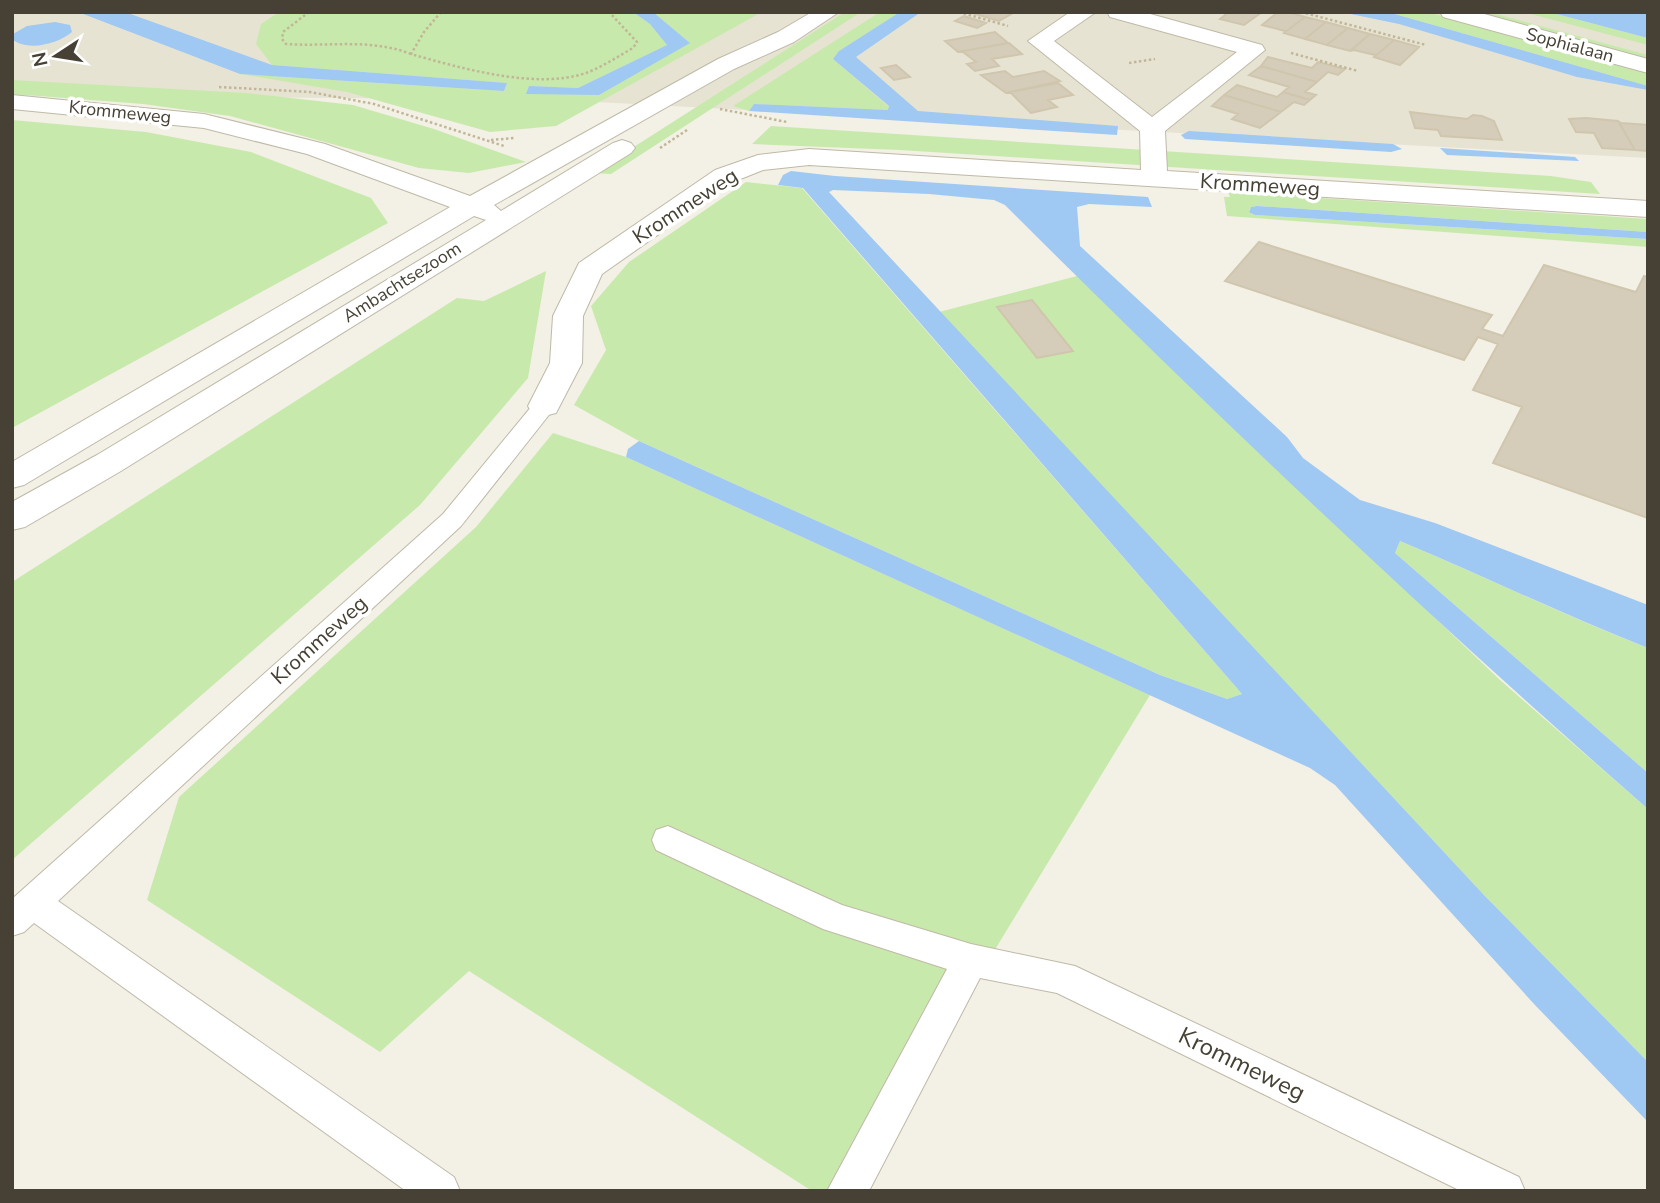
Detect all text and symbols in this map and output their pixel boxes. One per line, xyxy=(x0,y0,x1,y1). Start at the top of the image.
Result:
north arrow xyxy=(21,21,91,91)
street label: Sophialaan xyxy=(1523,22,1617,68)
text: N xyxy=(26,50,55,69)
street label: Krommeweg xyxy=(68,95,172,129)
street label: Krommeweg xyxy=(627,162,743,250)
street label: Krommeweg xyxy=(1199,167,1321,203)
street label: Ambachtsezoom xyxy=(338,236,466,328)
street label: Krommeweg xyxy=(265,589,373,691)
street label: Krommeweg xyxy=(1173,1020,1311,1108)

